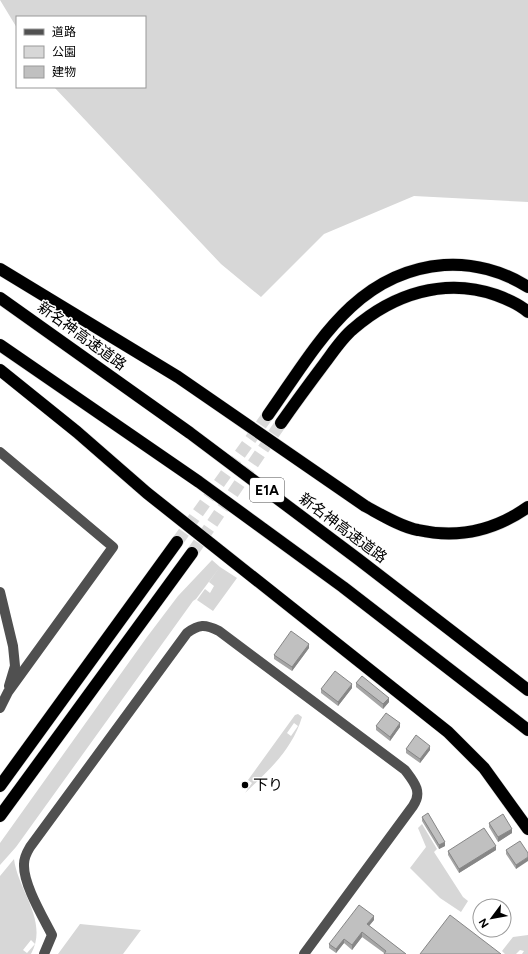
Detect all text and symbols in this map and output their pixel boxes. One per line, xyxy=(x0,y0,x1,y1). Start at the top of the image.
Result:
legend xyxy=(16,16,146,88)
text: 道路 xyxy=(52,25,76,39)
text: 公園 xyxy=(52,45,76,59)
text: 建物 xyxy=(52,65,76,79)
street label: 新名神高速道路 xyxy=(34,298,130,374)
road number: E1A xyxy=(250,478,284,502)
street label: 新名神高速道路 xyxy=(296,489,390,567)
place label: 下り xyxy=(253,776,283,794)
marker: 下り xyxy=(240,780,250,790)
north arrow xyxy=(472,898,512,938)
text: N xyxy=(476,916,492,930)

